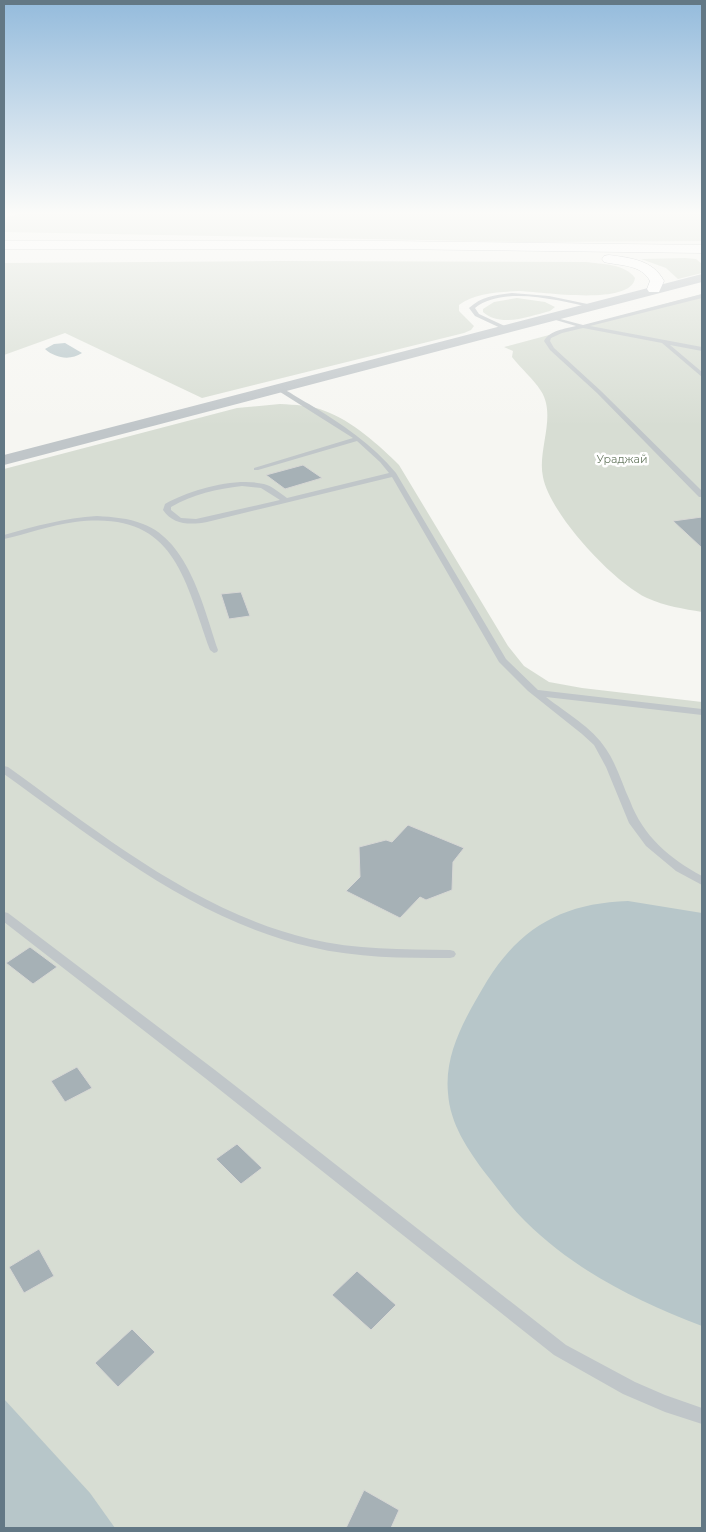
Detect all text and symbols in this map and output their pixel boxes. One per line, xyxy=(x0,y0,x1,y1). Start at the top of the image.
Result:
park label: Ураджай xyxy=(596,452,648,466)

